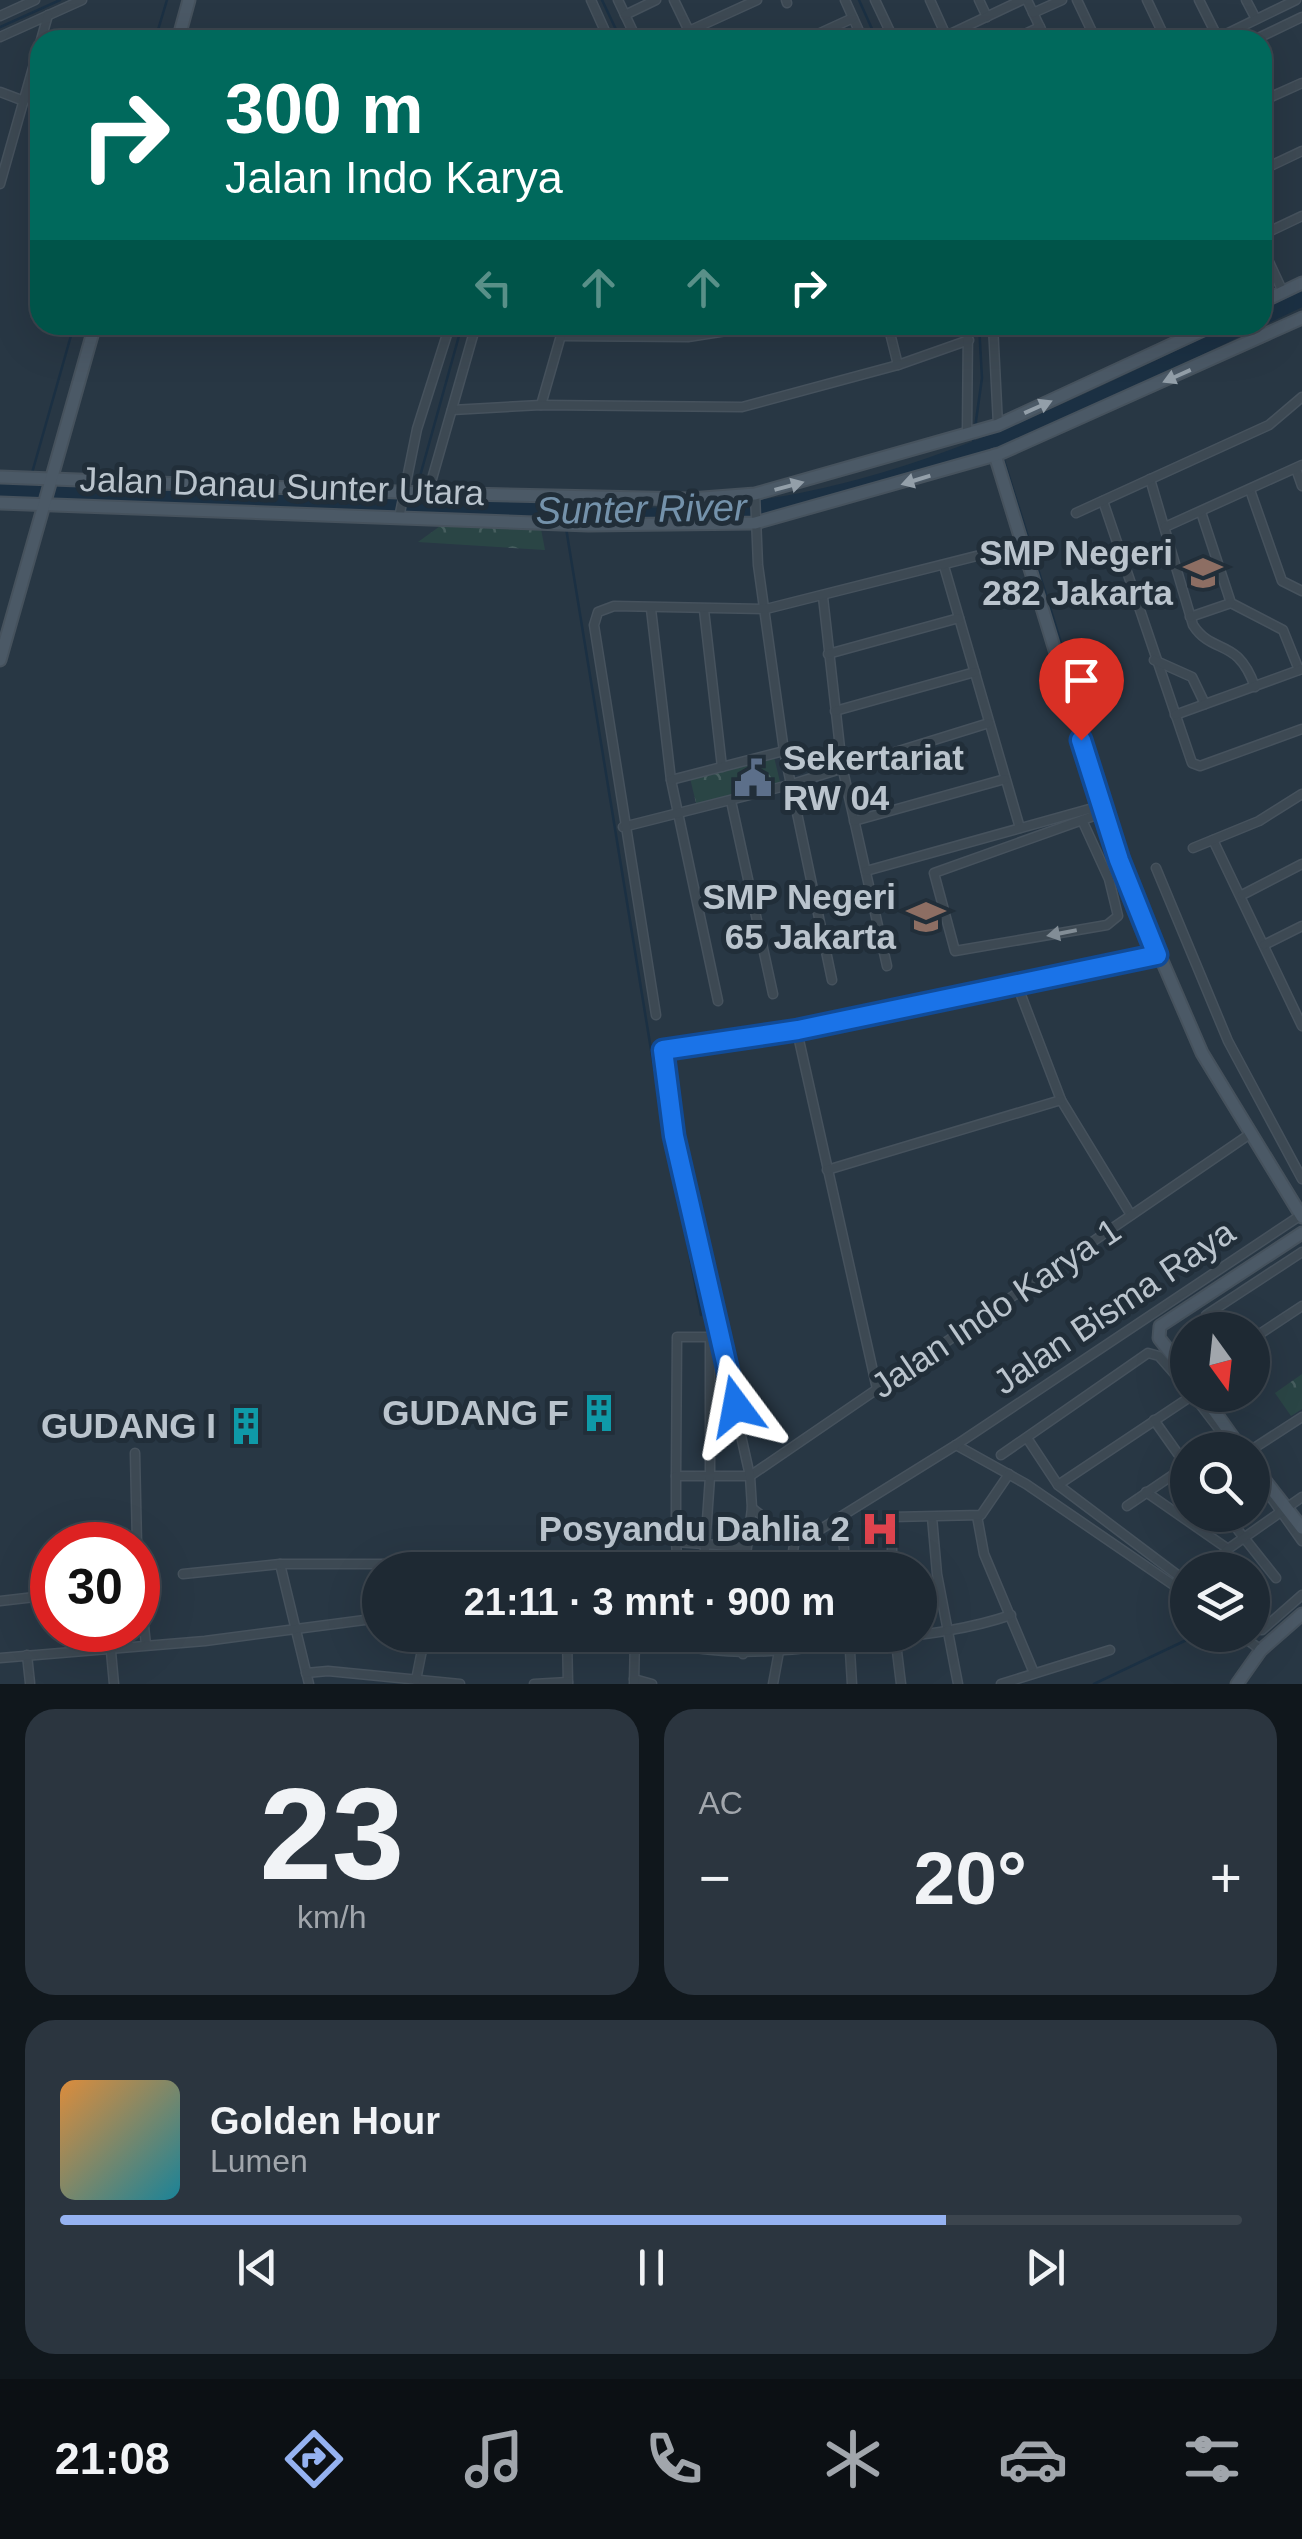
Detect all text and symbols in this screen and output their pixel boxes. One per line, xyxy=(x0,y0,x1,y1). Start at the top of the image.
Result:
icon: right xyxy=(60,70,190,200)
text: 300 m xyxy=(225,70,423,148)
text: Jalan Indo Karya xyxy=(225,152,563,203)
icon: left xyxy=(466,260,521,315)
icon: ahead xyxy=(571,260,626,315)
icon: ahead xyxy=(676,260,731,315)
icon: right xyxy=(781,260,836,315)
one-way arrow xyxy=(1163,368,1192,384)
one-way arrow xyxy=(1023,399,1053,415)
street label: Jalan Danau Sunter Utara xyxy=(79,459,485,512)
one-way arrow xyxy=(901,473,931,488)
one-way arrow xyxy=(774,477,805,493)
water label: Sunter River xyxy=(535,486,748,532)
place label: SMP Negeri 282 Jakarta xyxy=(979,533,1174,612)
school or university icon: SMP Negeri 282 Jakarta xyxy=(1182,552,1224,594)
pin xyxy=(1039,638,1124,741)
icon: arrive xyxy=(1054,653,1109,708)
place label: Sekertariat RW 04 xyxy=(783,738,964,817)
public building icon: Sekertariat RW 04 xyxy=(732,757,774,799)
place label: SMP Negeri 65 Jakarta xyxy=(702,877,897,956)
school or university icon: SMP Negeri 65 Jakarta xyxy=(905,896,947,938)
one-way arrow xyxy=(1047,926,1078,942)
street label: Jalan Indo Karya 1 xyxy=(864,1210,1128,1405)
street label: Jalan Bisma Raya xyxy=(986,1211,1242,1402)
north arrow xyxy=(1170,1312,1270,1412)
map controls xyxy=(1170,1312,1270,1652)
position arrow xyxy=(684,1354,788,1458)
building icon: GUDANG F xyxy=(578,1392,620,1434)
place label: GUDANG F xyxy=(382,1393,569,1432)
building icon: GUDANG I xyxy=(225,1405,267,1447)
place label: GUDANG I xyxy=(41,1406,216,1445)
button: search xyxy=(1170,1432,1270,1532)
hospital icon: Posyandu Dahlia 2 xyxy=(859,1508,901,1550)
place label: Posyandu Dahlia 2 xyxy=(539,1509,850,1548)
speed limit sign: 30 xyxy=(30,1522,160,1652)
button: layers xyxy=(1170,1552,1270,1652)
text: 21:11 · 3 mnt · 900 m xyxy=(464,1581,835,1623)
text: 23 xyxy=(259,1761,404,1907)
text: AC xyxy=(699,1785,743,1821)
text: 20° xyxy=(914,1836,1027,1920)
text: − xyxy=(699,1847,731,1909)
text: + xyxy=(1210,1847,1242,1909)
text: km/h xyxy=(297,1899,366,1935)
text: Golden Hour xyxy=(210,2100,440,2142)
text: Lumen xyxy=(210,2143,308,2179)
icon: previous xyxy=(230,2240,285,2295)
icon: pause xyxy=(624,2240,679,2295)
icon: next xyxy=(1018,2240,1073,2295)
icon: directions xyxy=(279,2424,349,2494)
icon: music xyxy=(459,2424,529,2494)
icon: phone xyxy=(639,2424,709,2494)
icon: climate xyxy=(818,2424,888,2494)
icon: car xyxy=(998,2424,1068,2494)
icon: filters xyxy=(1177,2424,1247,2494)
text: 21:08 xyxy=(55,2433,170,2484)

